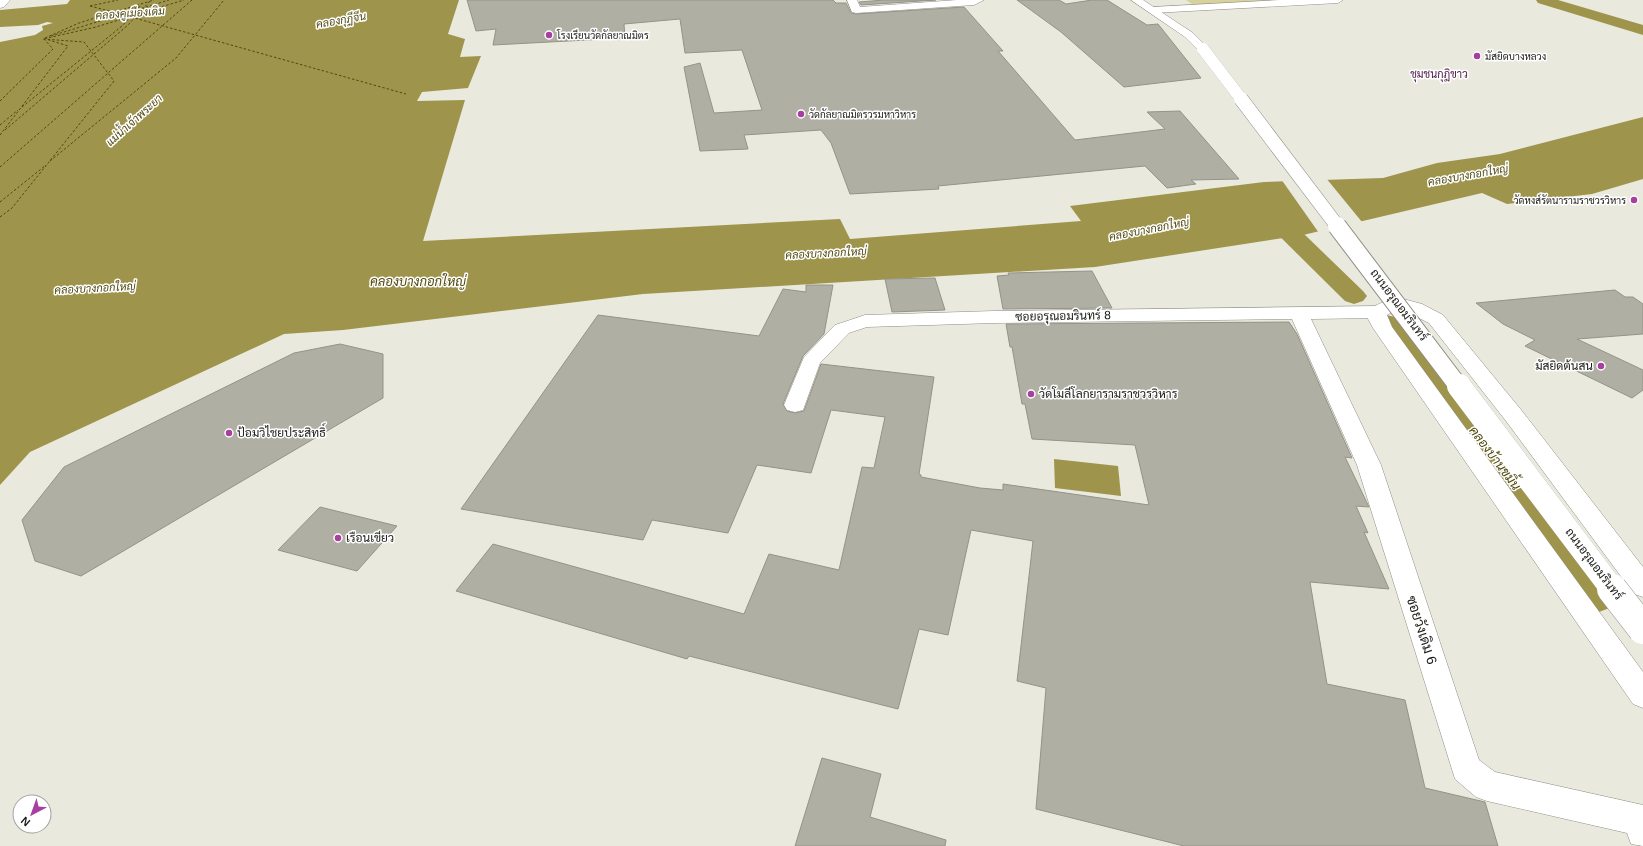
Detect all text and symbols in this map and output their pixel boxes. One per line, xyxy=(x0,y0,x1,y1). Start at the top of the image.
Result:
water label: คลองคูเมืองเดิม xyxy=(95,3,165,23)
water label: คลองกุฎีจีน xyxy=(315,8,368,33)
place label: โรงเรียนวัดกัลยาณมิตร xyxy=(556,29,649,41)
marker: โรงเรียนวัดกัลยาณมิตร xyxy=(544,30,554,40)
place label: มัสยิดบางหลวง xyxy=(1485,50,1546,62)
marker: มัสยิดบางหลวง xyxy=(1472,51,1482,61)
district label: ชุมชนกุฎิขาว xyxy=(1410,68,1468,83)
water label: แม่น้ำเจ้าพระยา xyxy=(100,88,164,148)
place label: วัดกัลยาณมิตรวรมหาวิหาร xyxy=(809,108,916,120)
marker: วัดกัลยาณมิตรวรมหาวิหาร xyxy=(796,109,806,119)
water label: คลองบางกอกใหญ่ xyxy=(1427,160,1510,189)
place label: วัดหงส์รัตนารามราชวรวิหาร xyxy=(1513,193,1626,206)
marker: วัดหงส์รัตนารามราชวรวิหาร xyxy=(1629,195,1639,205)
water label: คลองบางกอกใหญ่ xyxy=(1108,213,1191,244)
water label: คลองบางกอกใหญ่ xyxy=(785,243,868,262)
street label: ถนนอรุณอมรินทร์ xyxy=(1366,266,1432,345)
water label: คลองบางกอกใหญ่ xyxy=(370,273,467,290)
water label: คลองบางกอกใหญ่ xyxy=(54,278,137,297)
street label: ซอยอรุณอมรินทร์ 8 xyxy=(1015,307,1111,326)
place label: มัสยิดต้นสน xyxy=(1535,359,1593,373)
marker: มัสยิดต้นสน xyxy=(1596,361,1606,371)
place label: วัดโมลีโลกยารามราชวรวิหาร xyxy=(1039,386,1178,401)
marker: วัดโมลีโลกยารามราชวรวิหาร xyxy=(1026,389,1036,399)
water label: คลองบ้านขมิ้น xyxy=(1466,420,1529,493)
place label: ป้อมวิไชยประสิทธิ์ xyxy=(237,422,326,440)
marker: ป้อมวิไชยประสิทธิ์ xyxy=(224,428,234,438)
street label: ถนนอรุณอมรินทร์ xyxy=(1561,525,1627,604)
place label: เรือนเขียว xyxy=(346,530,394,545)
marker: เรือนเขียว xyxy=(333,533,343,543)
street label: ซอยวังเดิม 6 xyxy=(1403,594,1441,667)
north arrow xyxy=(12,794,52,834)
text: N xyxy=(18,814,32,829)

